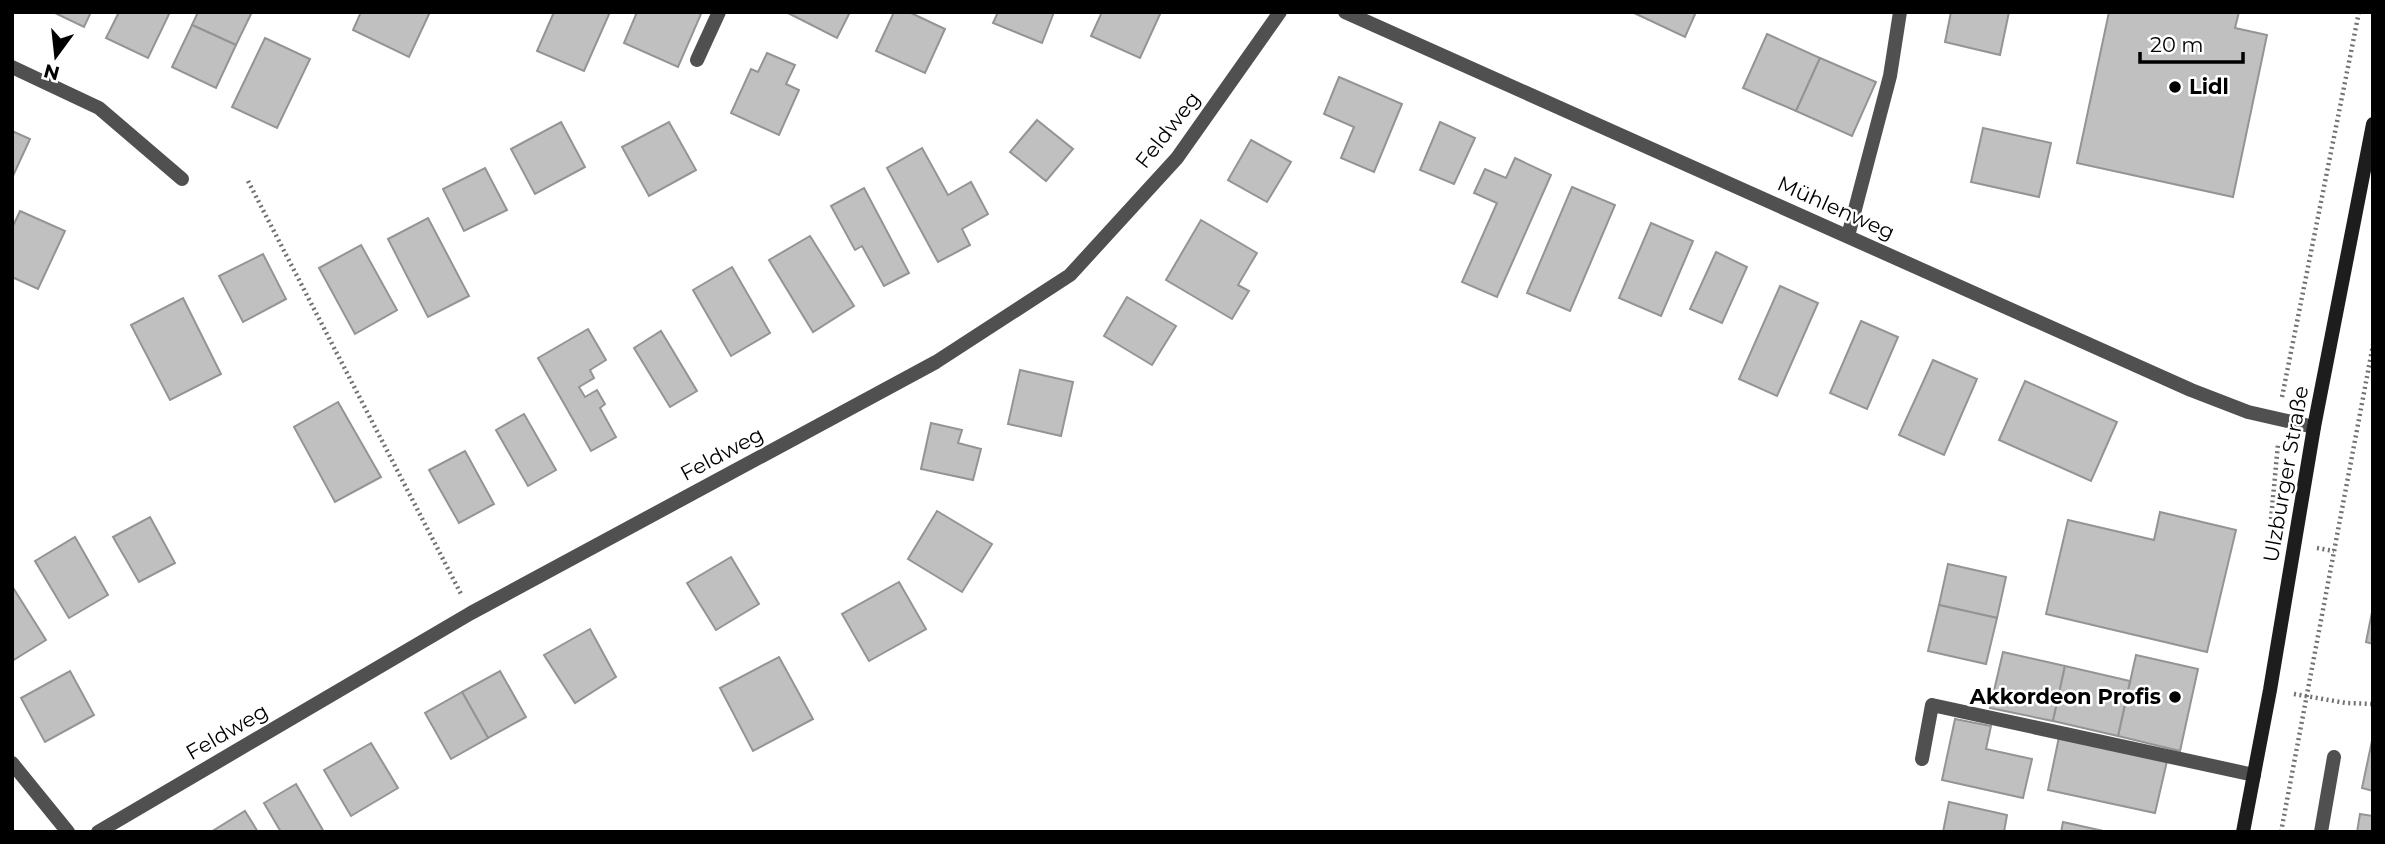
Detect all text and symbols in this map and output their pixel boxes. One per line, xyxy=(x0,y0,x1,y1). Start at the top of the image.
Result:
north arrow xyxy=(21,21,91,91)
scale bar xyxy=(2140,21,2243,65)
text: 20 m xyxy=(2150,32,2204,57)
text: N xyxy=(41,59,62,85)
place label: Lidl xyxy=(2189,74,2229,99)
marker: Lidl xyxy=(2167,79,2183,95)
street label: Feldweg xyxy=(1130,86,1205,173)
street label: Mühlenweg xyxy=(1774,171,1899,245)
street label: Ulzburger Straße xyxy=(2258,384,2313,564)
street label: Feldweg xyxy=(676,421,768,486)
place label: Akkordeon Profis xyxy=(1969,684,2161,709)
marker: Akkordeon Profis xyxy=(2167,689,2183,705)
street label: Feldweg xyxy=(181,698,272,765)

